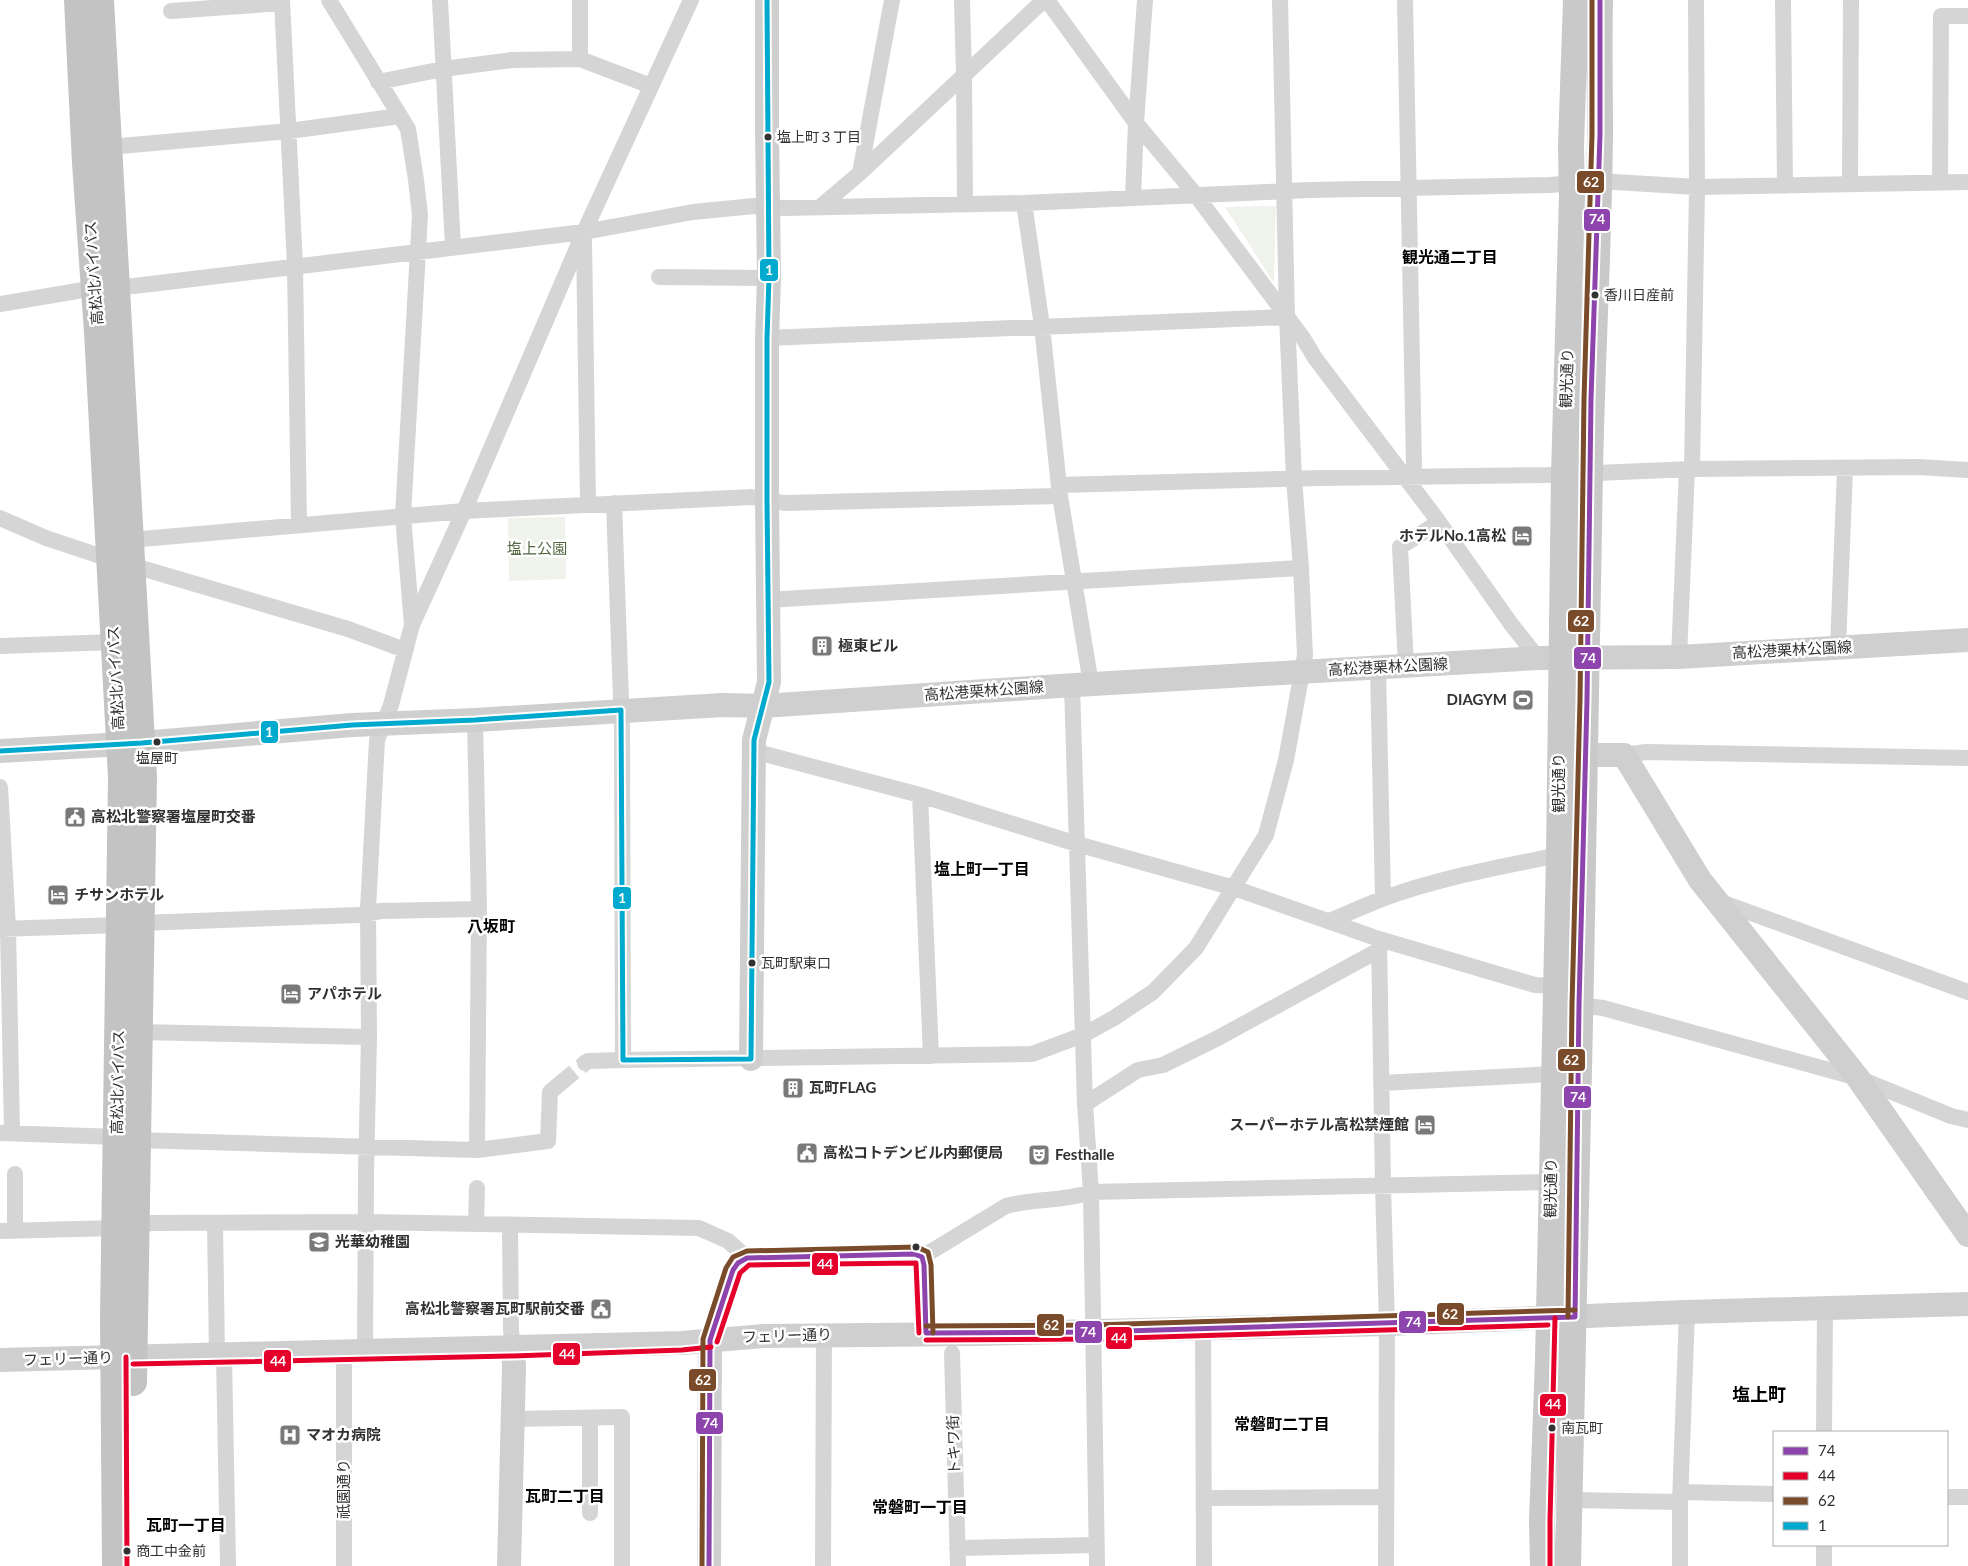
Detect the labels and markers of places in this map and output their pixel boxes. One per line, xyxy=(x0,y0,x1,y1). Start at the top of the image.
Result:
place label: 塩上町３丁目 xyxy=(777,128,861,145)
marker: 塩上町３丁目 xyxy=(763,132,773,142)
place label: 香川日産前 xyxy=(1604,286,1674,303)
marker: 香川日産前 xyxy=(1590,290,1600,300)
hotel icon: ホテルNo.1高松 xyxy=(1510,524,1534,548)
place label: ホテルNo.1高松 xyxy=(1399,526,1506,544)
building icon: 極東ビル xyxy=(810,634,834,658)
place label: 極東ビル xyxy=(838,636,898,654)
sports icon: DIAGYM xyxy=(1511,688,1535,712)
place label: DIAGYM xyxy=(1447,690,1507,708)
marker: 塩屋町 xyxy=(152,737,162,747)
place label: 塩屋町 xyxy=(136,749,178,766)
public building icon: 高松北警察署塩屋町交番 xyxy=(63,805,87,829)
place label: 高松北警察署塩屋町交番 xyxy=(91,807,256,825)
hotel icon: チサンホテル xyxy=(46,883,70,907)
place label: チサンホテル xyxy=(74,885,164,903)
place label: 瓦町駅東口 xyxy=(761,954,831,971)
marker: 瓦町駅東口 xyxy=(747,958,757,968)
hotel icon: アパホテル xyxy=(279,982,303,1006)
place label: アパホテル xyxy=(307,984,382,1002)
building icon: 瓦町FLAG xyxy=(781,1076,805,1100)
place label: 瓦町FLAG xyxy=(809,1078,876,1096)
hotel icon: スーパーホテル高松禁煙館 xyxy=(1413,1113,1437,1137)
place label: スーパーホテル高松禁煙館 xyxy=(1229,1115,1409,1133)
public building icon: 高松コトデンビル内郵便局 xyxy=(795,1141,819,1165)
place label: 高松コトデンビル内郵便局 xyxy=(823,1143,1003,1161)
theatre icon: Festhalle xyxy=(1027,1143,1051,1167)
place label: Festhalle xyxy=(1055,1145,1115,1163)
school or university icon: 光華幼稚園 xyxy=(307,1230,331,1254)
place label: 光華幼稚園 xyxy=(335,1232,410,1250)
unlabelled marker xyxy=(911,1242,921,1252)
public building icon: 高松北警察署瓦町駅前交番 xyxy=(589,1297,613,1321)
place label: 高松北警察署瓦町駅前交番 xyxy=(405,1299,585,1317)
place label: 南瓦町 xyxy=(1561,1419,1603,1436)
hospital icon: マオカ病院 xyxy=(278,1423,302,1447)
marker: 南瓦町 xyxy=(1547,1423,1557,1433)
place label: マオカ病院 xyxy=(306,1425,381,1443)
place label: 商工中金前 xyxy=(136,1542,206,1559)
marker: 商工中金前 xyxy=(122,1546,132,1556)

